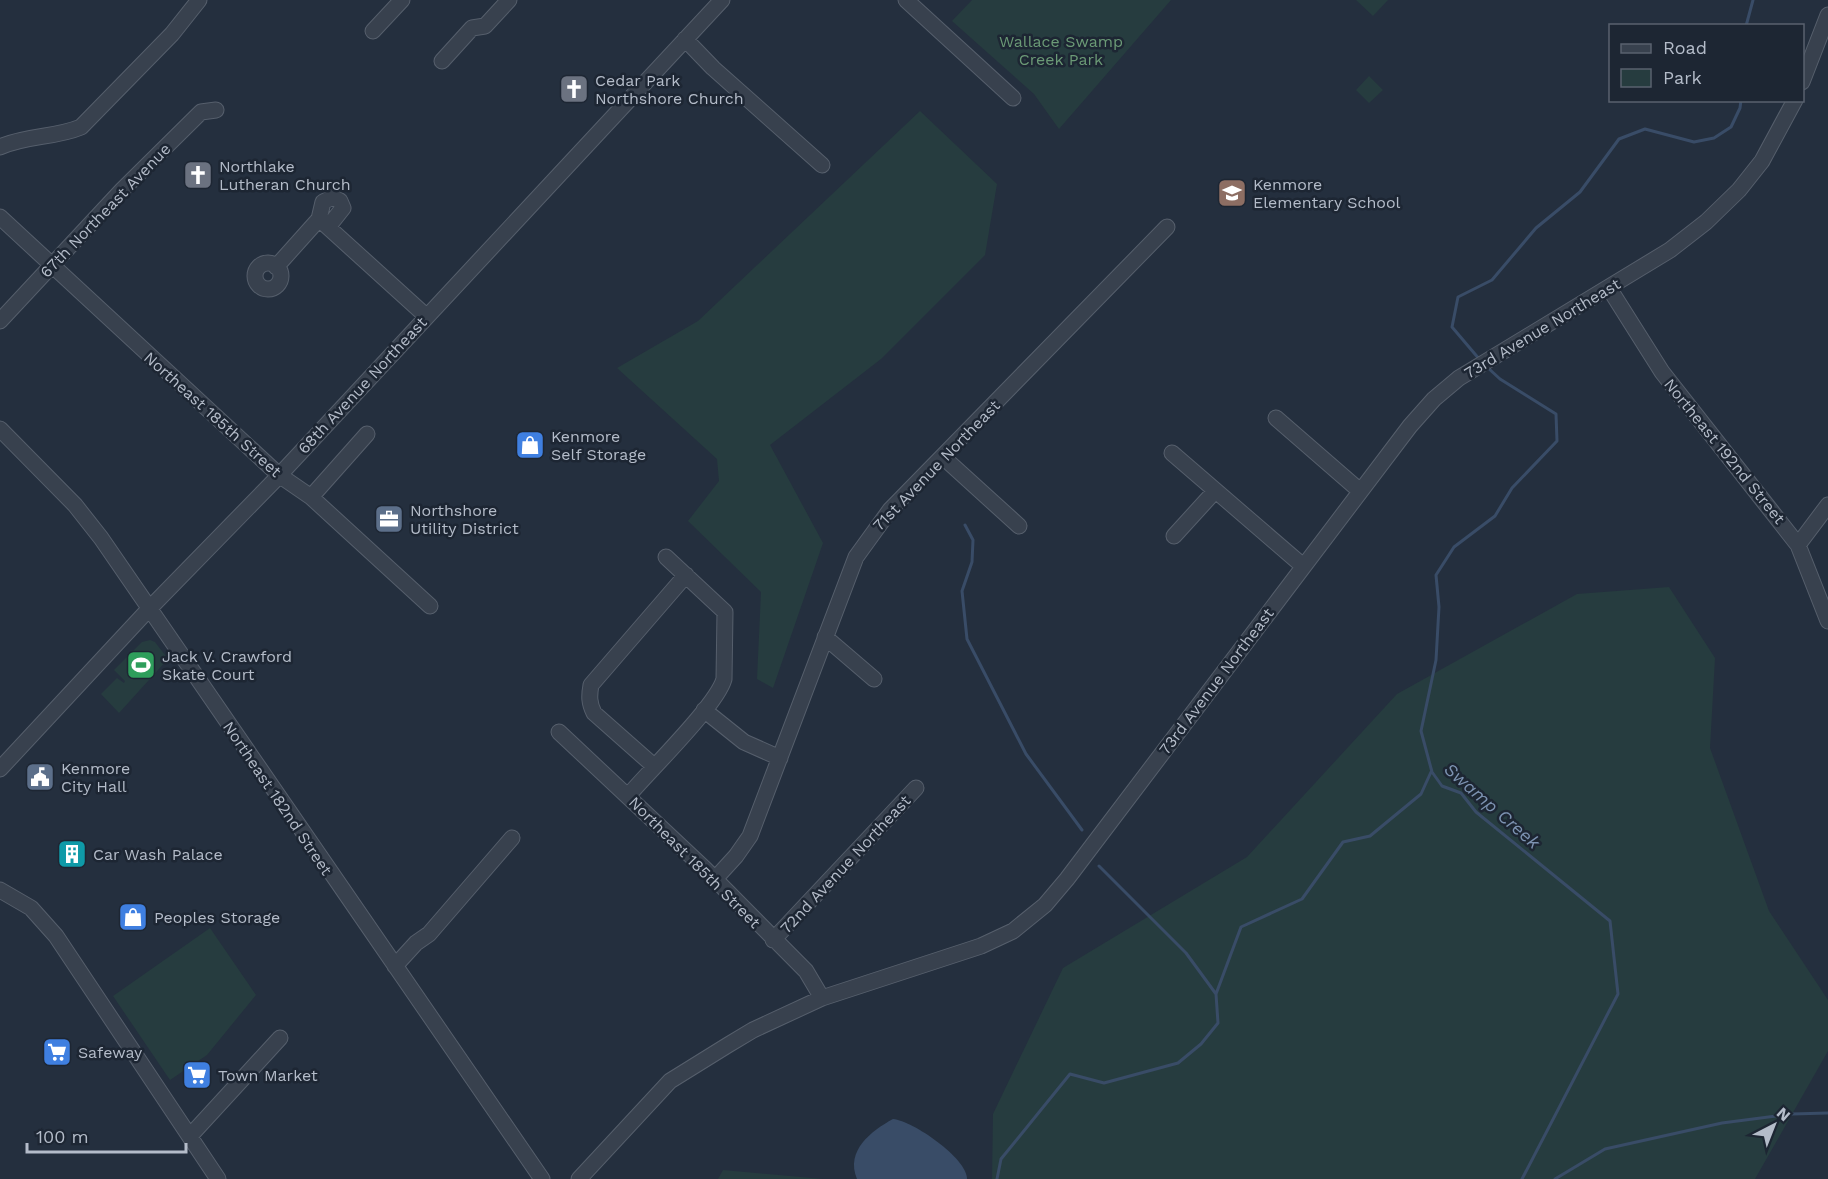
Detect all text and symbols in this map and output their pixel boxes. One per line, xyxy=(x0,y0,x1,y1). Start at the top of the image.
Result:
legend xyxy=(1609,24,1804,102)
park label: Wallace Swamp Creek Park xyxy=(999,32,1123,69)
text: Road xyxy=(1663,37,1707,58)
text: Park xyxy=(1663,67,1702,88)
place label: Cedar Park Northshore Church xyxy=(595,71,744,108)
church icon: Cedar Park Northshore Church xyxy=(558,73,590,105)
street label: 67th Northeast Avenue xyxy=(36,139,174,281)
place label: Northlake Lutheran Church xyxy=(219,157,351,194)
church icon: Northlake Lutheran Church xyxy=(182,159,214,191)
place label: Kenmore Elementary School xyxy=(1253,175,1401,212)
school or university icon: Kenmore Elementary School xyxy=(1216,177,1248,209)
street label: 73rd Avenue Northeast xyxy=(1461,274,1624,383)
street label: 68th Avenue Northeast xyxy=(294,313,431,458)
street label: Northeast 185th Street xyxy=(140,348,285,481)
street label: Northeast 192nd Street xyxy=(1660,375,1789,528)
street label: 71st Avenue Northeast xyxy=(869,396,1004,535)
place label: Kenmore Self Storage xyxy=(551,427,646,464)
shop icon: Kenmore Self Storage xyxy=(514,429,546,461)
place label: Northshore Utility District xyxy=(410,501,519,538)
office icon: Northshore Utility District xyxy=(373,503,405,535)
street label: 73rd Avenue Northeast xyxy=(1155,604,1278,758)
place label: Jack V. Crawford Skate Court xyxy=(162,647,292,684)
sports icon: Jack V. Crawford Skate Court xyxy=(125,649,157,681)
street label: Northeast 182nd Street xyxy=(219,718,336,879)
water label: Swamp Creek xyxy=(1440,758,1545,854)
place label: Kenmore City Hall xyxy=(61,759,130,796)
public building icon: Kenmore City Hall xyxy=(24,761,56,793)
street label: 72nd Avenue Northeast xyxy=(776,791,915,938)
street label: Northeast 185th Street xyxy=(625,793,765,932)
building icon: Car Wash Palace xyxy=(56,838,88,870)
place label: Car Wash Palace xyxy=(93,845,223,864)
shop icon: Peoples Storage xyxy=(117,901,149,933)
place label: Peoples Storage xyxy=(154,908,280,927)
supermarket icon: Safeway xyxy=(41,1036,73,1068)
place label: Safeway xyxy=(78,1043,143,1062)
supermarket icon: Town Market xyxy=(181,1059,213,1091)
place label: Town Market xyxy=(218,1066,318,1085)
north arrow xyxy=(1744,1095,1804,1155)
text: N xyxy=(1773,1103,1794,1125)
scale bar xyxy=(27,1116,186,1154)
text: 100 m xyxy=(36,1126,89,1147)

